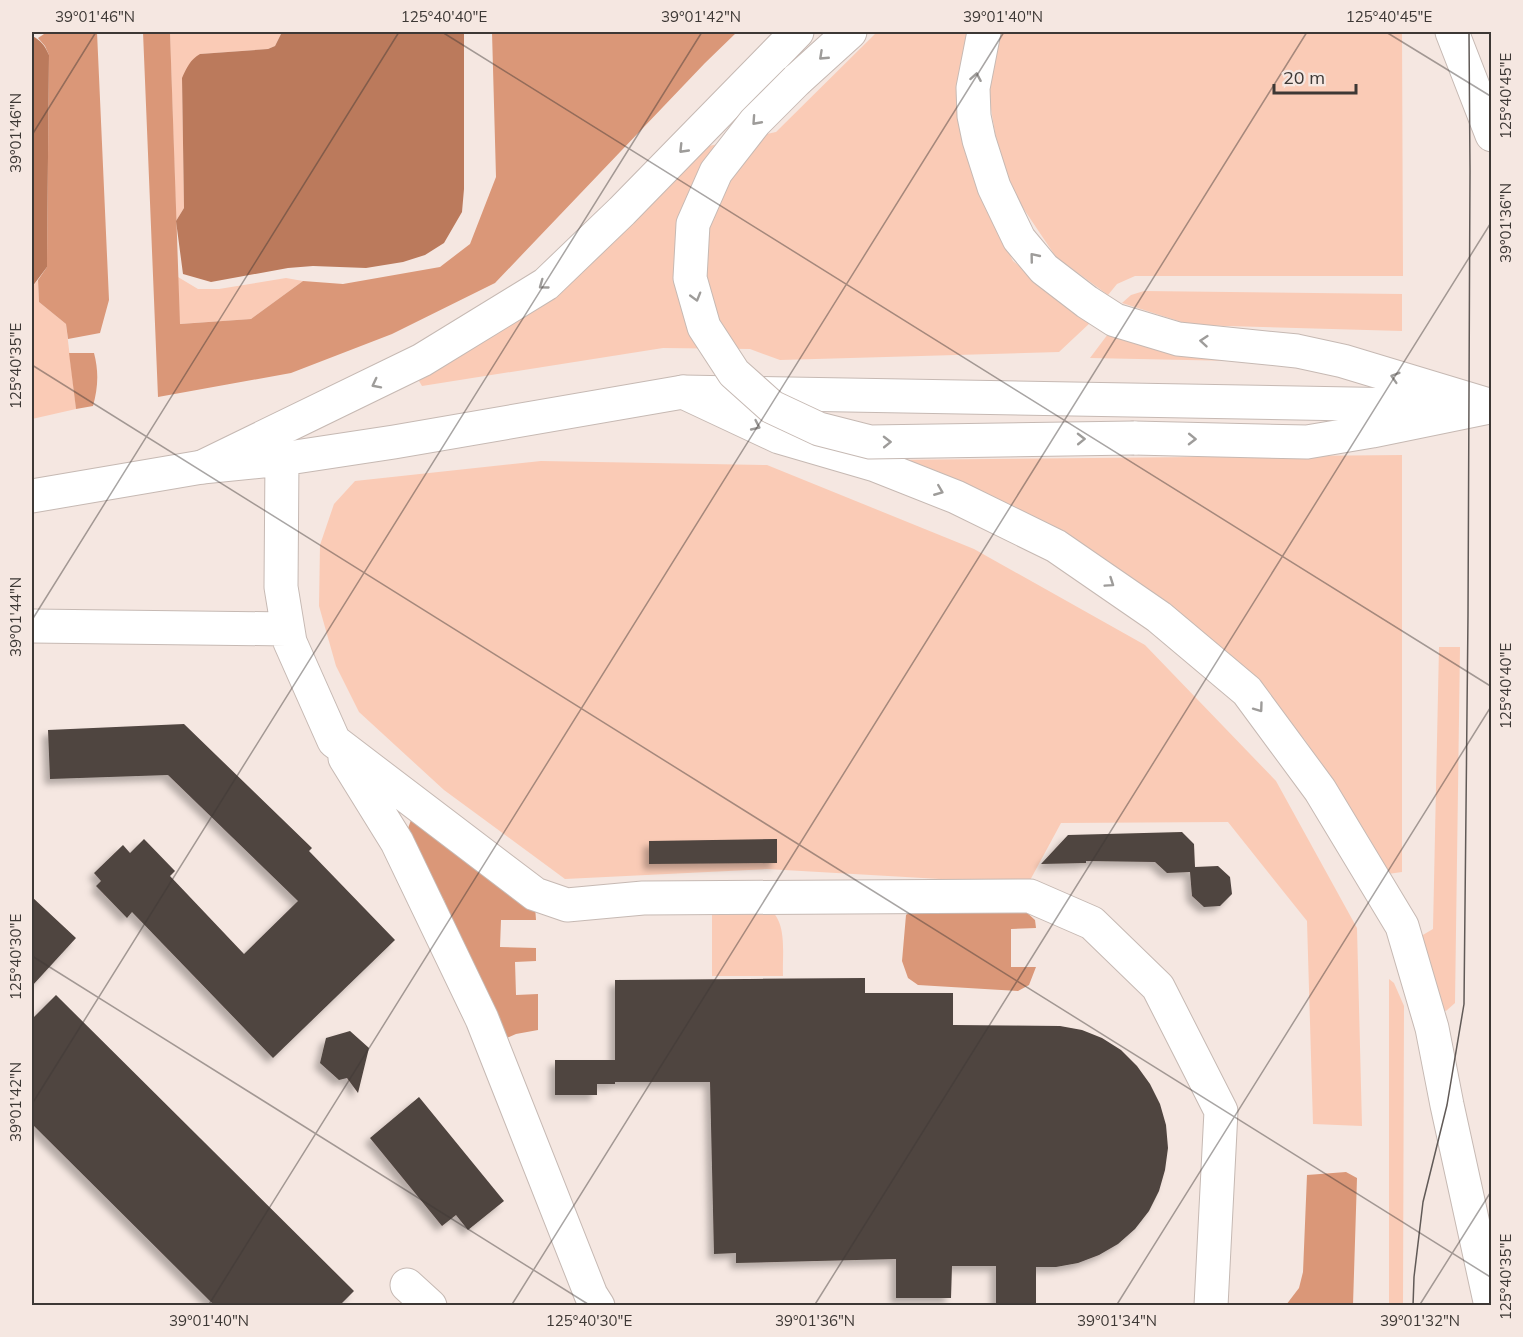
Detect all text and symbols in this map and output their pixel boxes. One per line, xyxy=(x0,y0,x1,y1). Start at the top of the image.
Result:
text: 39°01'46"N xyxy=(55,7,135,26)
text: 125°40'40"E xyxy=(401,7,487,26)
text: 39°01'42"N xyxy=(661,7,741,26)
text: 39°01'40"N xyxy=(963,7,1043,26)
text: 125°40'45"E xyxy=(1346,7,1432,26)
one-way arrow xyxy=(820,48,831,59)
text: 125°40'45"E xyxy=(1496,53,1515,139)
scale bar xyxy=(1274,57,1356,95)
text: 20 m xyxy=(1283,66,1325,89)
one-way arrow xyxy=(969,72,981,81)
text: 39°01'46"N xyxy=(6,93,25,173)
one-way arrow xyxy=(752,115,763,125)
one-way arrow xyxy=(679,141,690,152)
text: 39°01'36"N xyxy=(1496,183,1515,263)
one-way arrow xyxy=(1030,253,1041,264)
one-way arrow xyxy=(539,278,550,289)
one-way arrow xyxy=(688,292,701,302)
text: 125°40'35"E xyxy=(6,323,25,409)
one-way arrow xyxy=(1200,335,1209,348)
one-way arrow xyxy=(1390,372,1401,384)
one-way arrow xyxy=(371,377,382,388)
one-way arrow xyxy=(749,418,760,430)
one-way arrow xyxy=(1077,433,1086,445)
one-way arrow xyxy=(1188,433,1197,446)
one-way arrow xyxy=(882,435,891,448)
one-way arrow xyxy=(933,483,944,496)
one-way arrow xyxy=(1103,576,1114,587)
text: 39°01'44"N xyxy=(6,577,25,657)
text: 125°40'40"E xyxy=(1496,643,1515,729)
one-way arrow xyxy=(1252,701,1263,712)
text: 125°40'30"E xyxy=(6,914,25,1000)
text: 39°01'42"N xyxy=(6,1062,25,1142)
text: 125°40'35"E xyxy=(1496,1234,1515,1320)
text: 39°01'40"N xyxy=(169,1311,249,1330)
text: 125°40'30"E xyxy=(546,1311,632,1330)
text: 39°01'36"N xyxy=(775,1311,855,1330)
text: 39°01'34"N xyxy=(1077,1311,1157,1330)
text: 39°01'32"N xyxy=(1380,1311,1460,1330)

